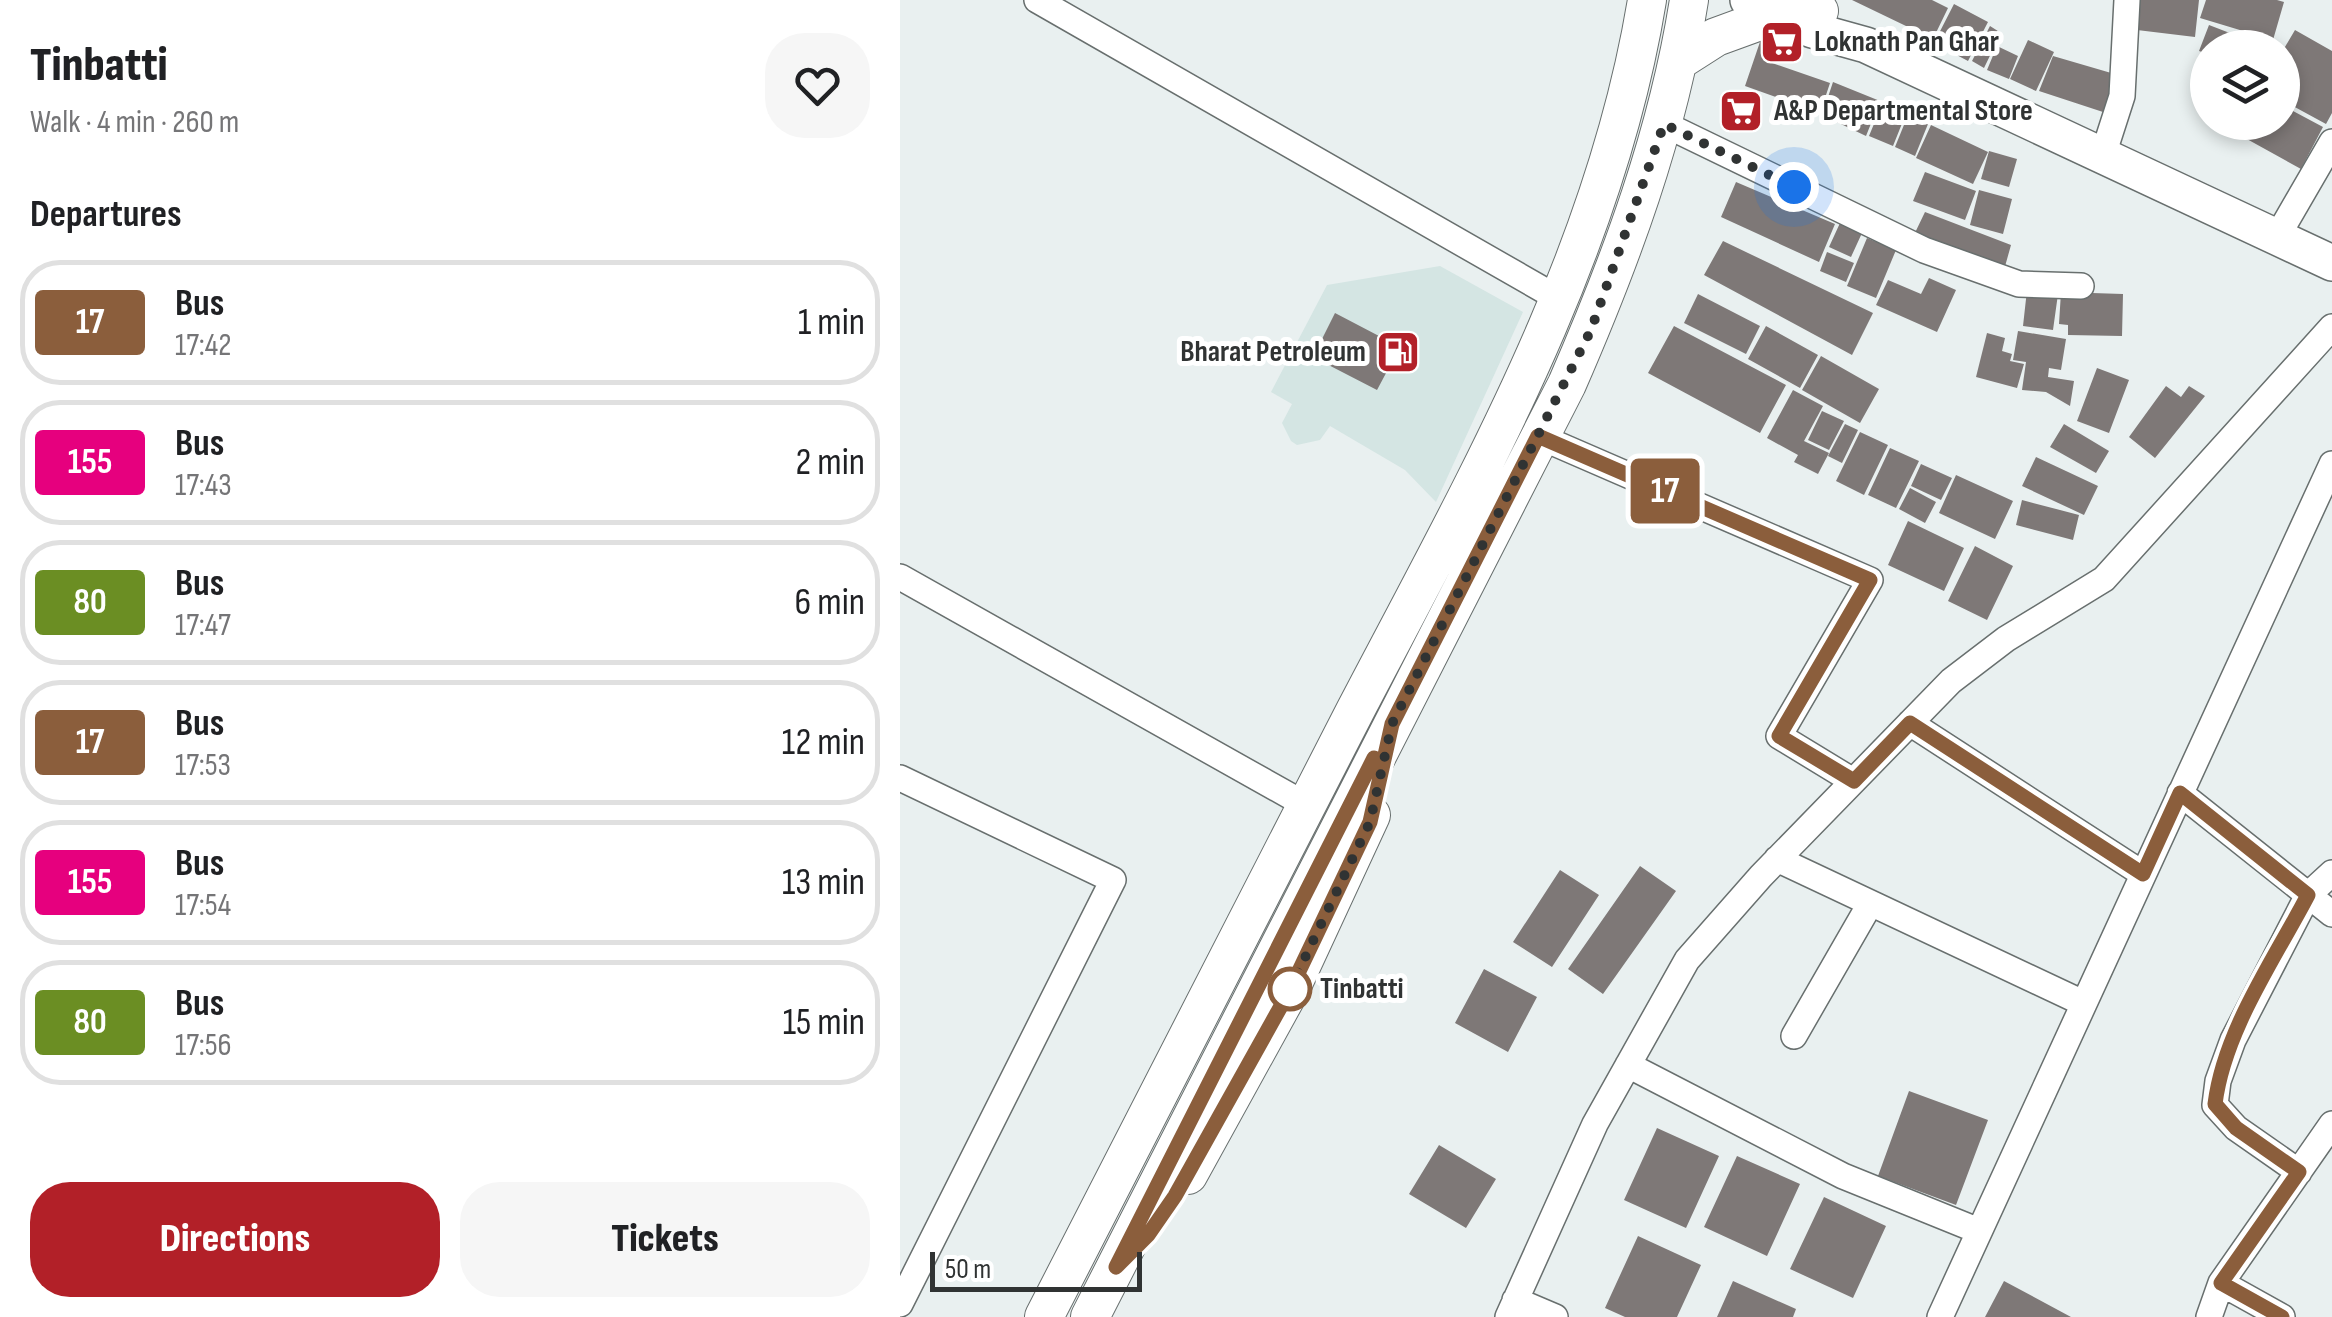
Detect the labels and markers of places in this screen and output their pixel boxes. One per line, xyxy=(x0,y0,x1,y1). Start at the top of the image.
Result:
supermarket icon: Loknath Pan Ghar xyxy=(1759,19,1805,65)
place label: Loknath Pan Ghar xyxy=(1814,24,1999,60)
supermarket icon: A&P Departmental Store xyxy=(1718,88,1764,134)
place label: A&P Departmental Store xyxy=(1773,93,2033,129)
fuel station icon: Bharat Petroleum xyxy=(1375,329,1421,375)
place label: Bharat Petroleum xyxy=(1180,334,1366,370)
marker: Tinbatti xyxy=(1269,968,1311,1010)
place label: Tinbatti xyxy=(1320,971,1404,1007)

